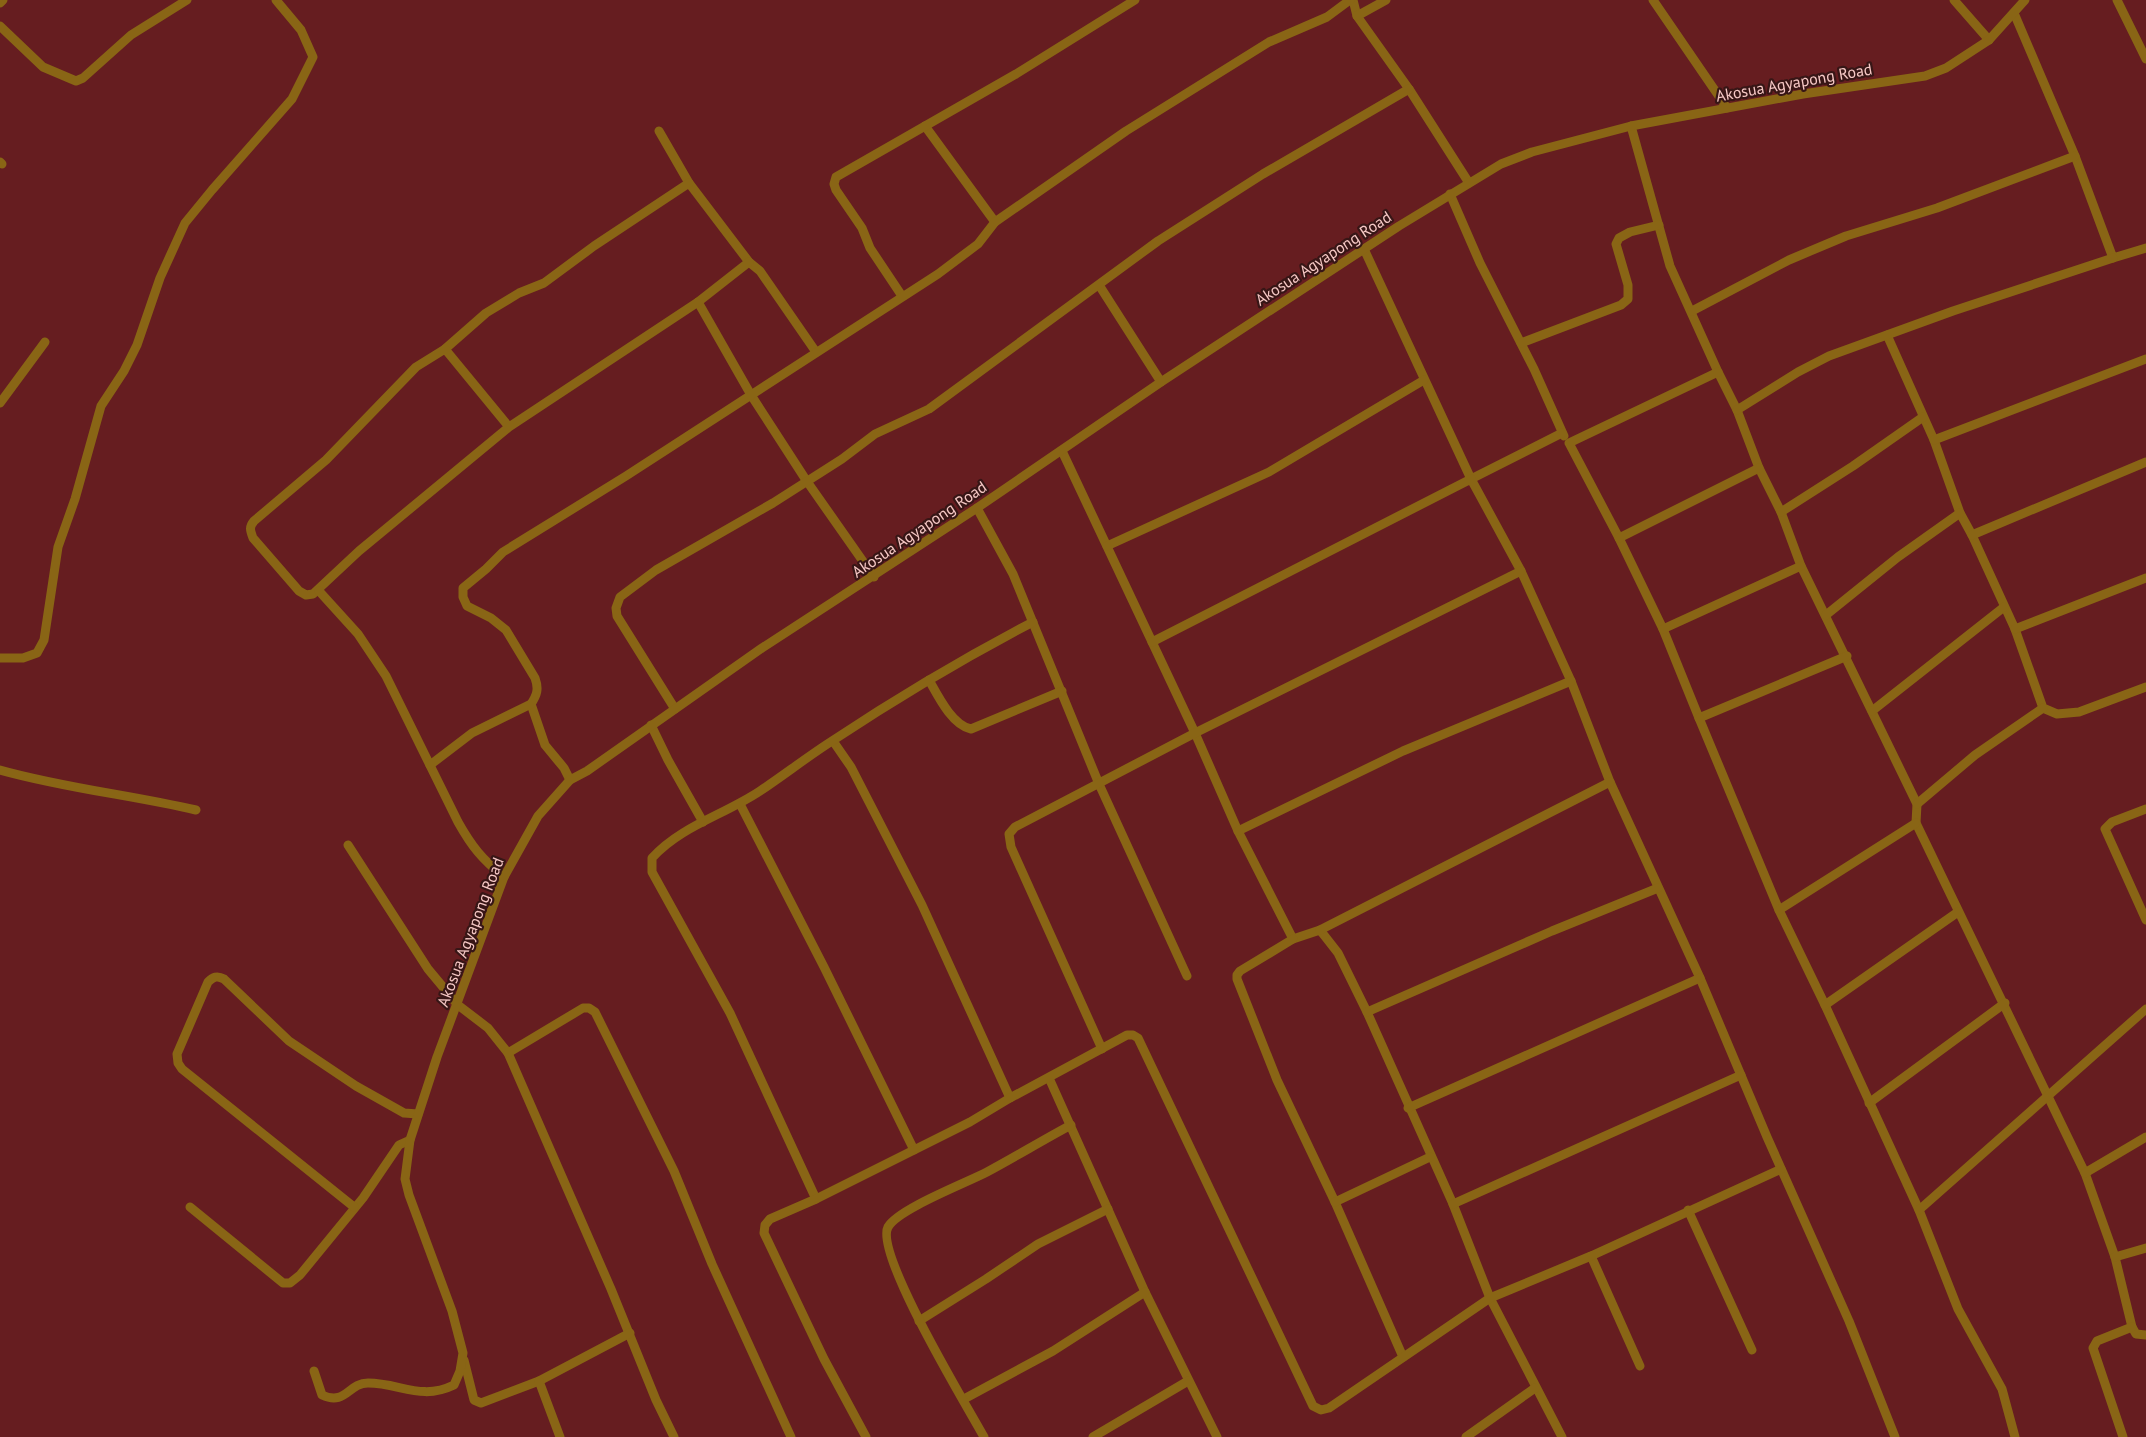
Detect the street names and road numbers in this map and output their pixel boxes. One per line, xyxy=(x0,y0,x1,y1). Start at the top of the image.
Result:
street label: Akosua Agyapong Road xyxy=(1714,58,1874,106)
street label: Akosua Agyapong Road xyxy=(1251,206,1395,310)
street label: Akosua Agyapong Road xyxy=(848,476,990,582)
street label: Akosua Agyapong Road xyxy=(432,855,508,1009)

